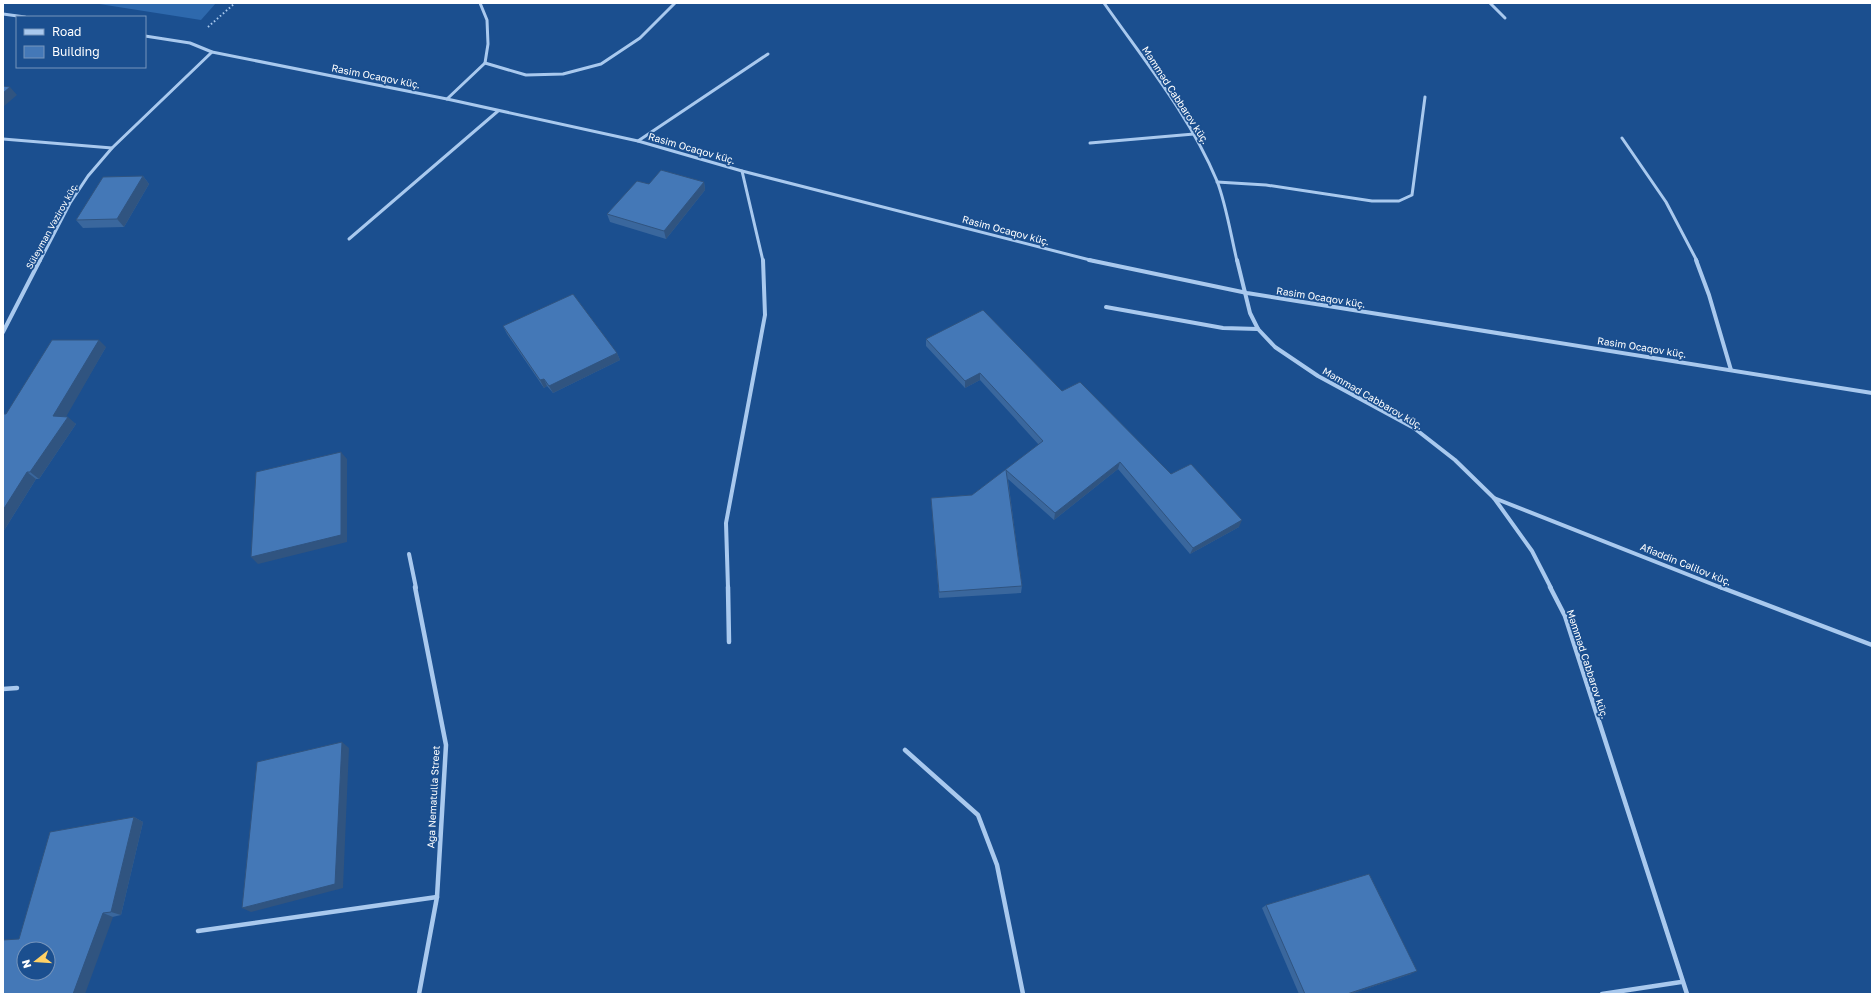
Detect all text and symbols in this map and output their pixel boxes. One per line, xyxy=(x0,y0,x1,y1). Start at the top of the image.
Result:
legend xyxy=(16,16,146,68)
text: Road xyxy=(52,24,81,39)
text: Building xyxy=(52,44,100,59)
street label: Məmməd Cabbarov küç. xyxy=(1140,44,1212,146)
street label: Rasim Ocaqov küç. xyxy=(331,62,421,90)
street label: Rasim Ocaqov küç. xyxy=(647,130,737,166)
street label: Süleyman Vəzirov küç. xyxy=(23,181,80,271)
street label: Rasim Ocaqov küç. xyxy=(961,213,1051,247)
street label: Rasim Ocaqov küç. xyxy=(1276,284,1366,310)
street label: Rasim Ocaqov küç. xyxy=(1597,334,1687,360)
street label: Məmməd Cabbarov küç. xyxy=(1321,364,1425,432)
street label: Afiəddin Cəlilov küç. xyxy=(1639,540,1733,588)
street label: Məmməd Cabbarov küç. xyxy=(1565,608,1611,720)
street label: Aga Nematulla Street xyxy=(424,745,442,849)
north arrow xyxy=(16,941,56,981)
text: N xyxy=(19,958,33,970)

